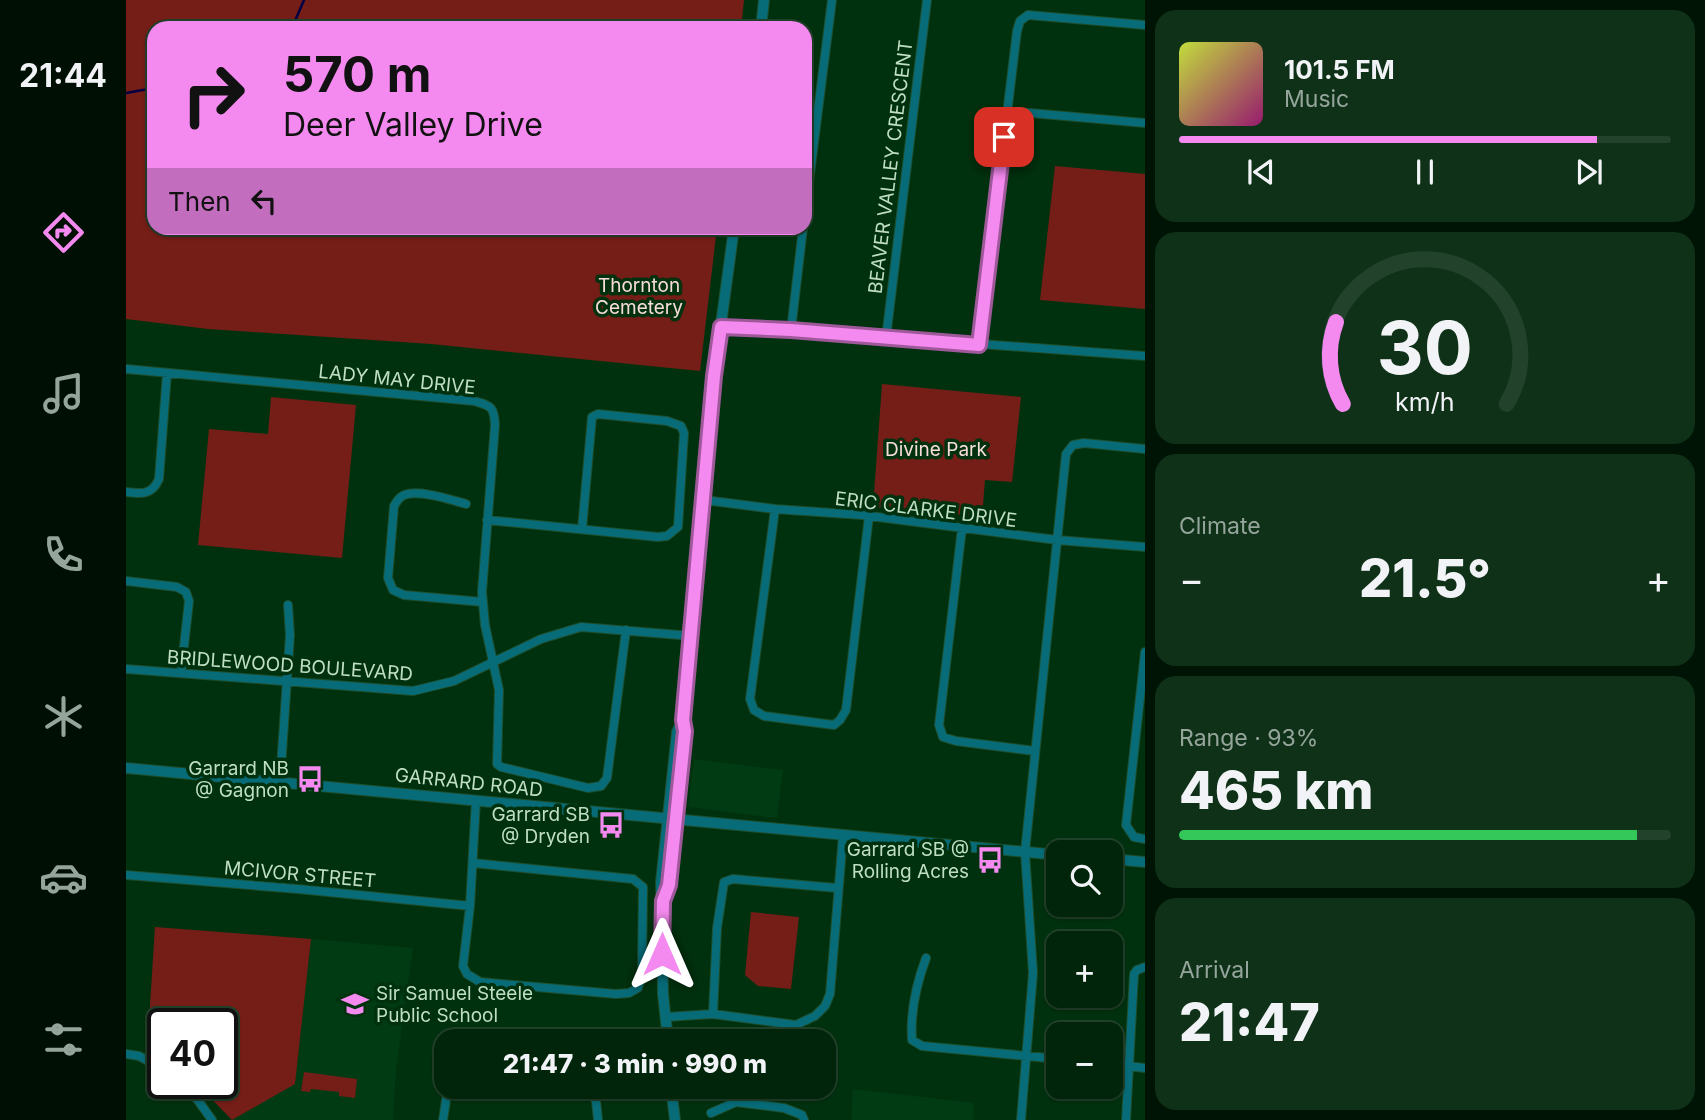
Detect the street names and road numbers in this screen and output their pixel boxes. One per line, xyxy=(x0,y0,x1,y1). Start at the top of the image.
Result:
street label: BEAVER VALLEY CRESCENT xyxy=(864,39,917,295)
street label: LADY MAY DRIVE xyxy=(317,360,477,399)
street label: ERIC CLARKE DRIVE xyxy=(834,487,1018,532)
street label: BRIDLEWOOD BOULEVARD xyxy=(166,645,414,686)
street label: GARRARD ROAD xyxy=(394,763,544,802)
street label: MCIVOR STREET xyxy=(223,856,377,893)

